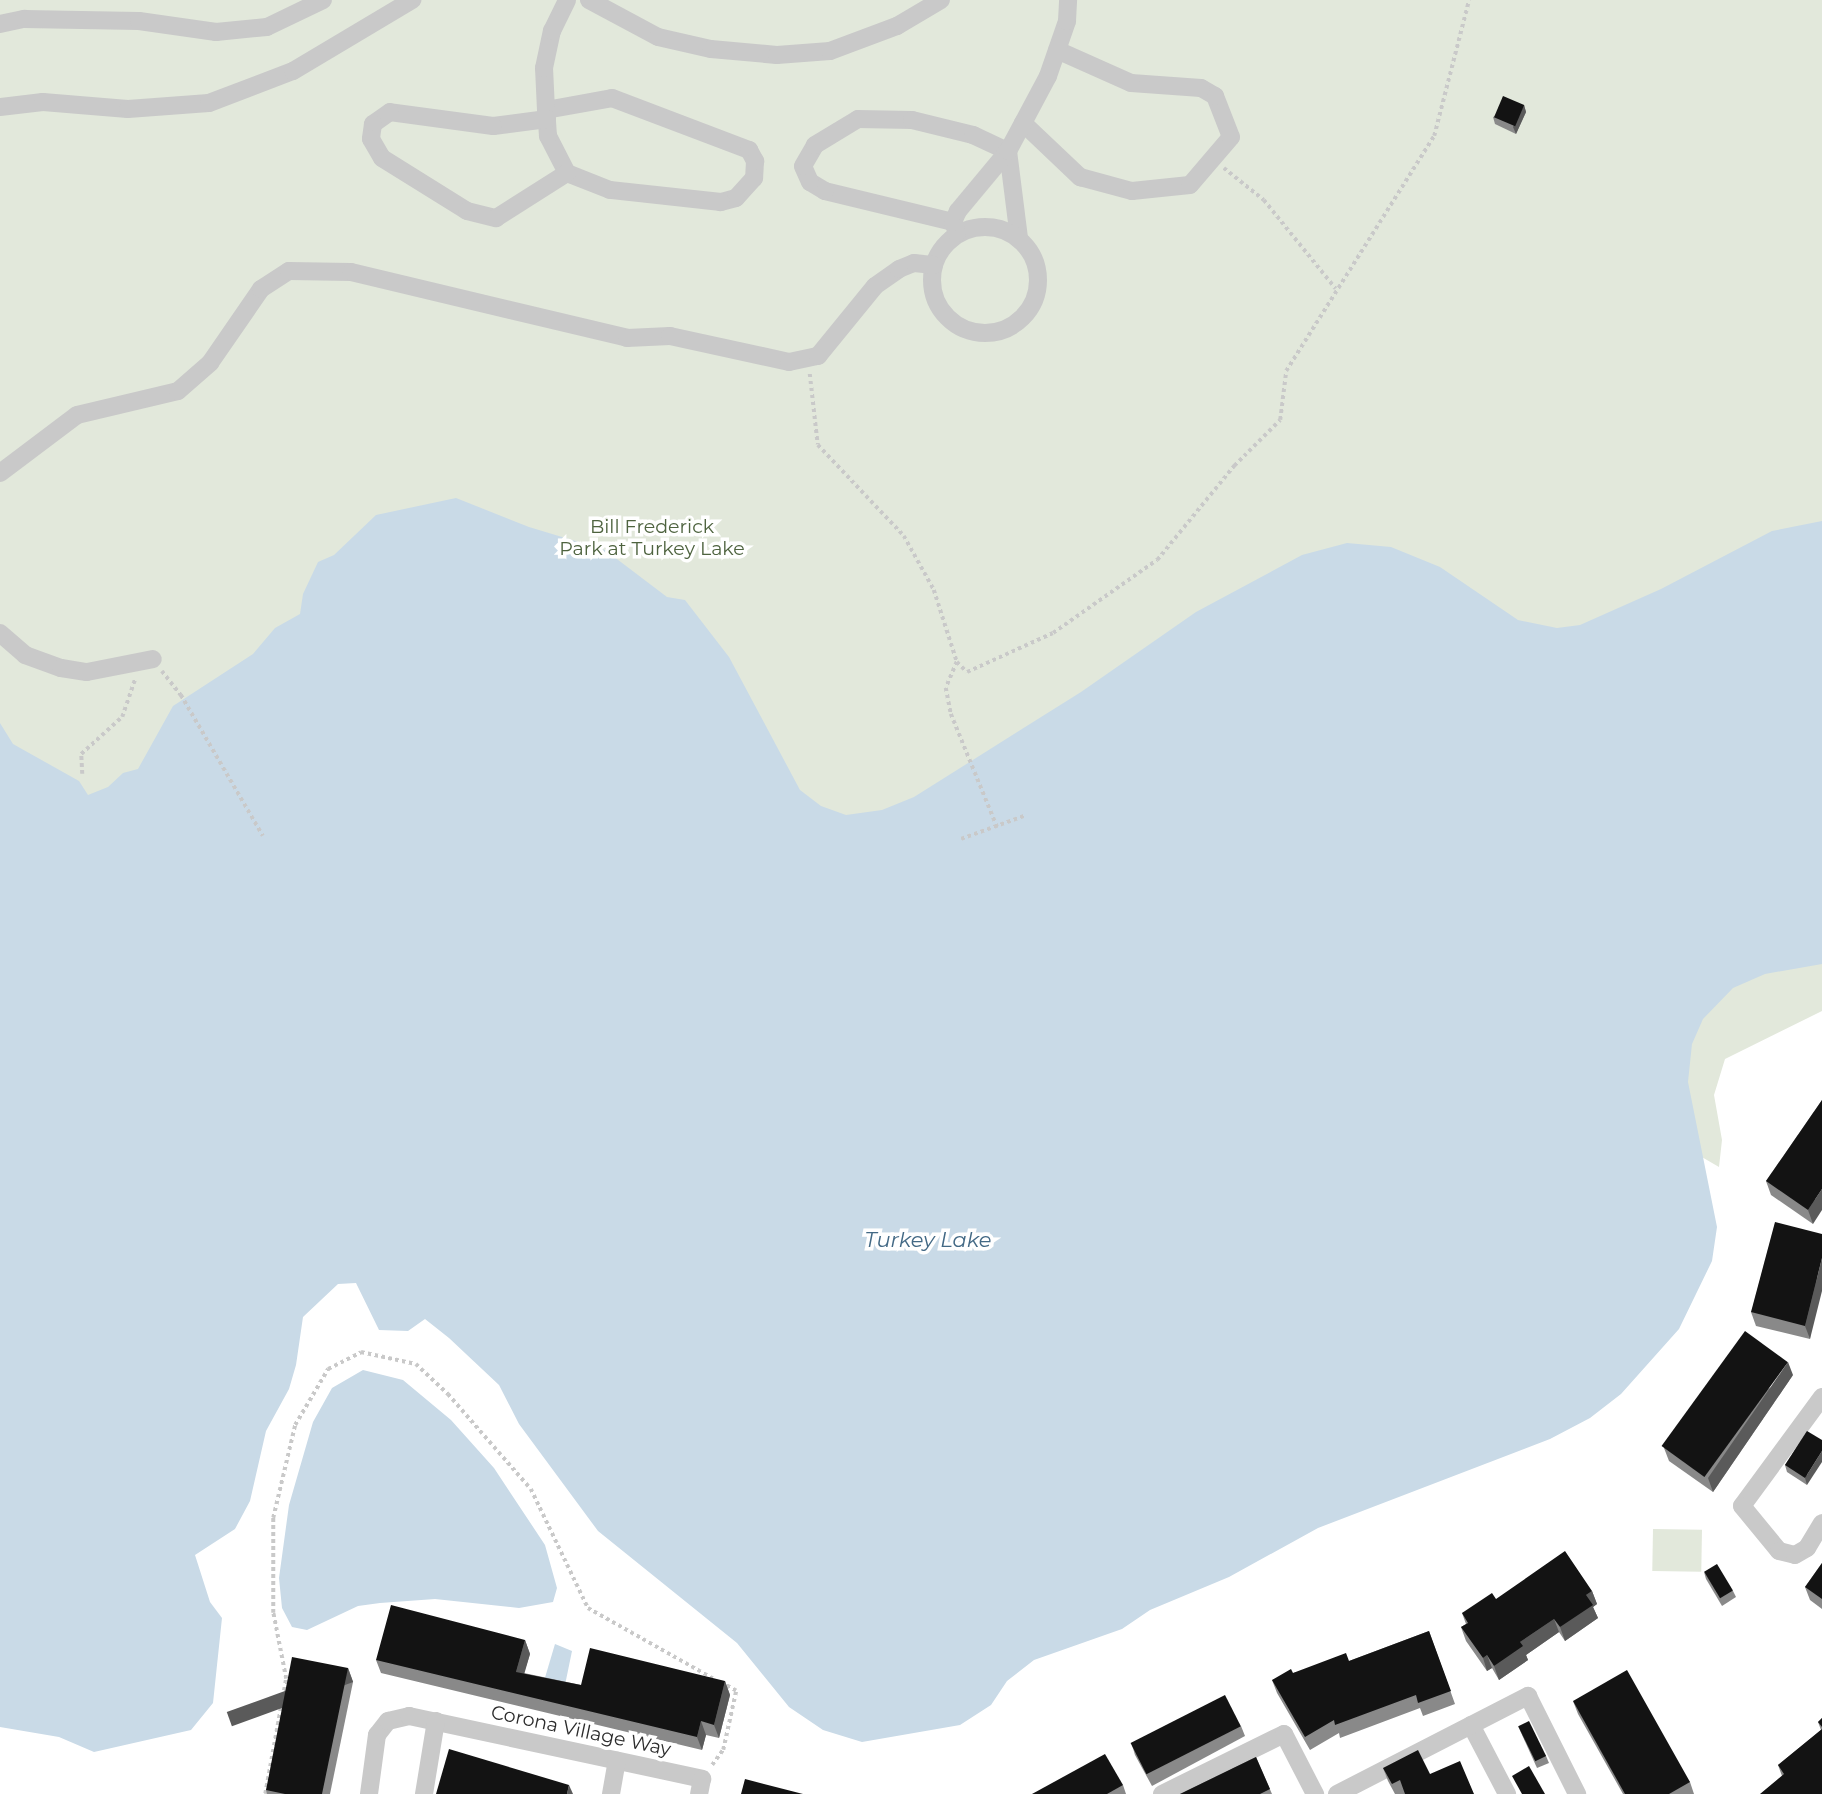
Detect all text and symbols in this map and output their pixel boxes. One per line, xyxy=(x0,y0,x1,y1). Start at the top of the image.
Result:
park label: Bill Frederick Park at Turkey Lake xyxy=(559,516,745,560)
water label: Turkey Lake xyxy=(865,1227,991,1253)
street label: Corona Village Way xyxy=(489,1701,673,1761)

